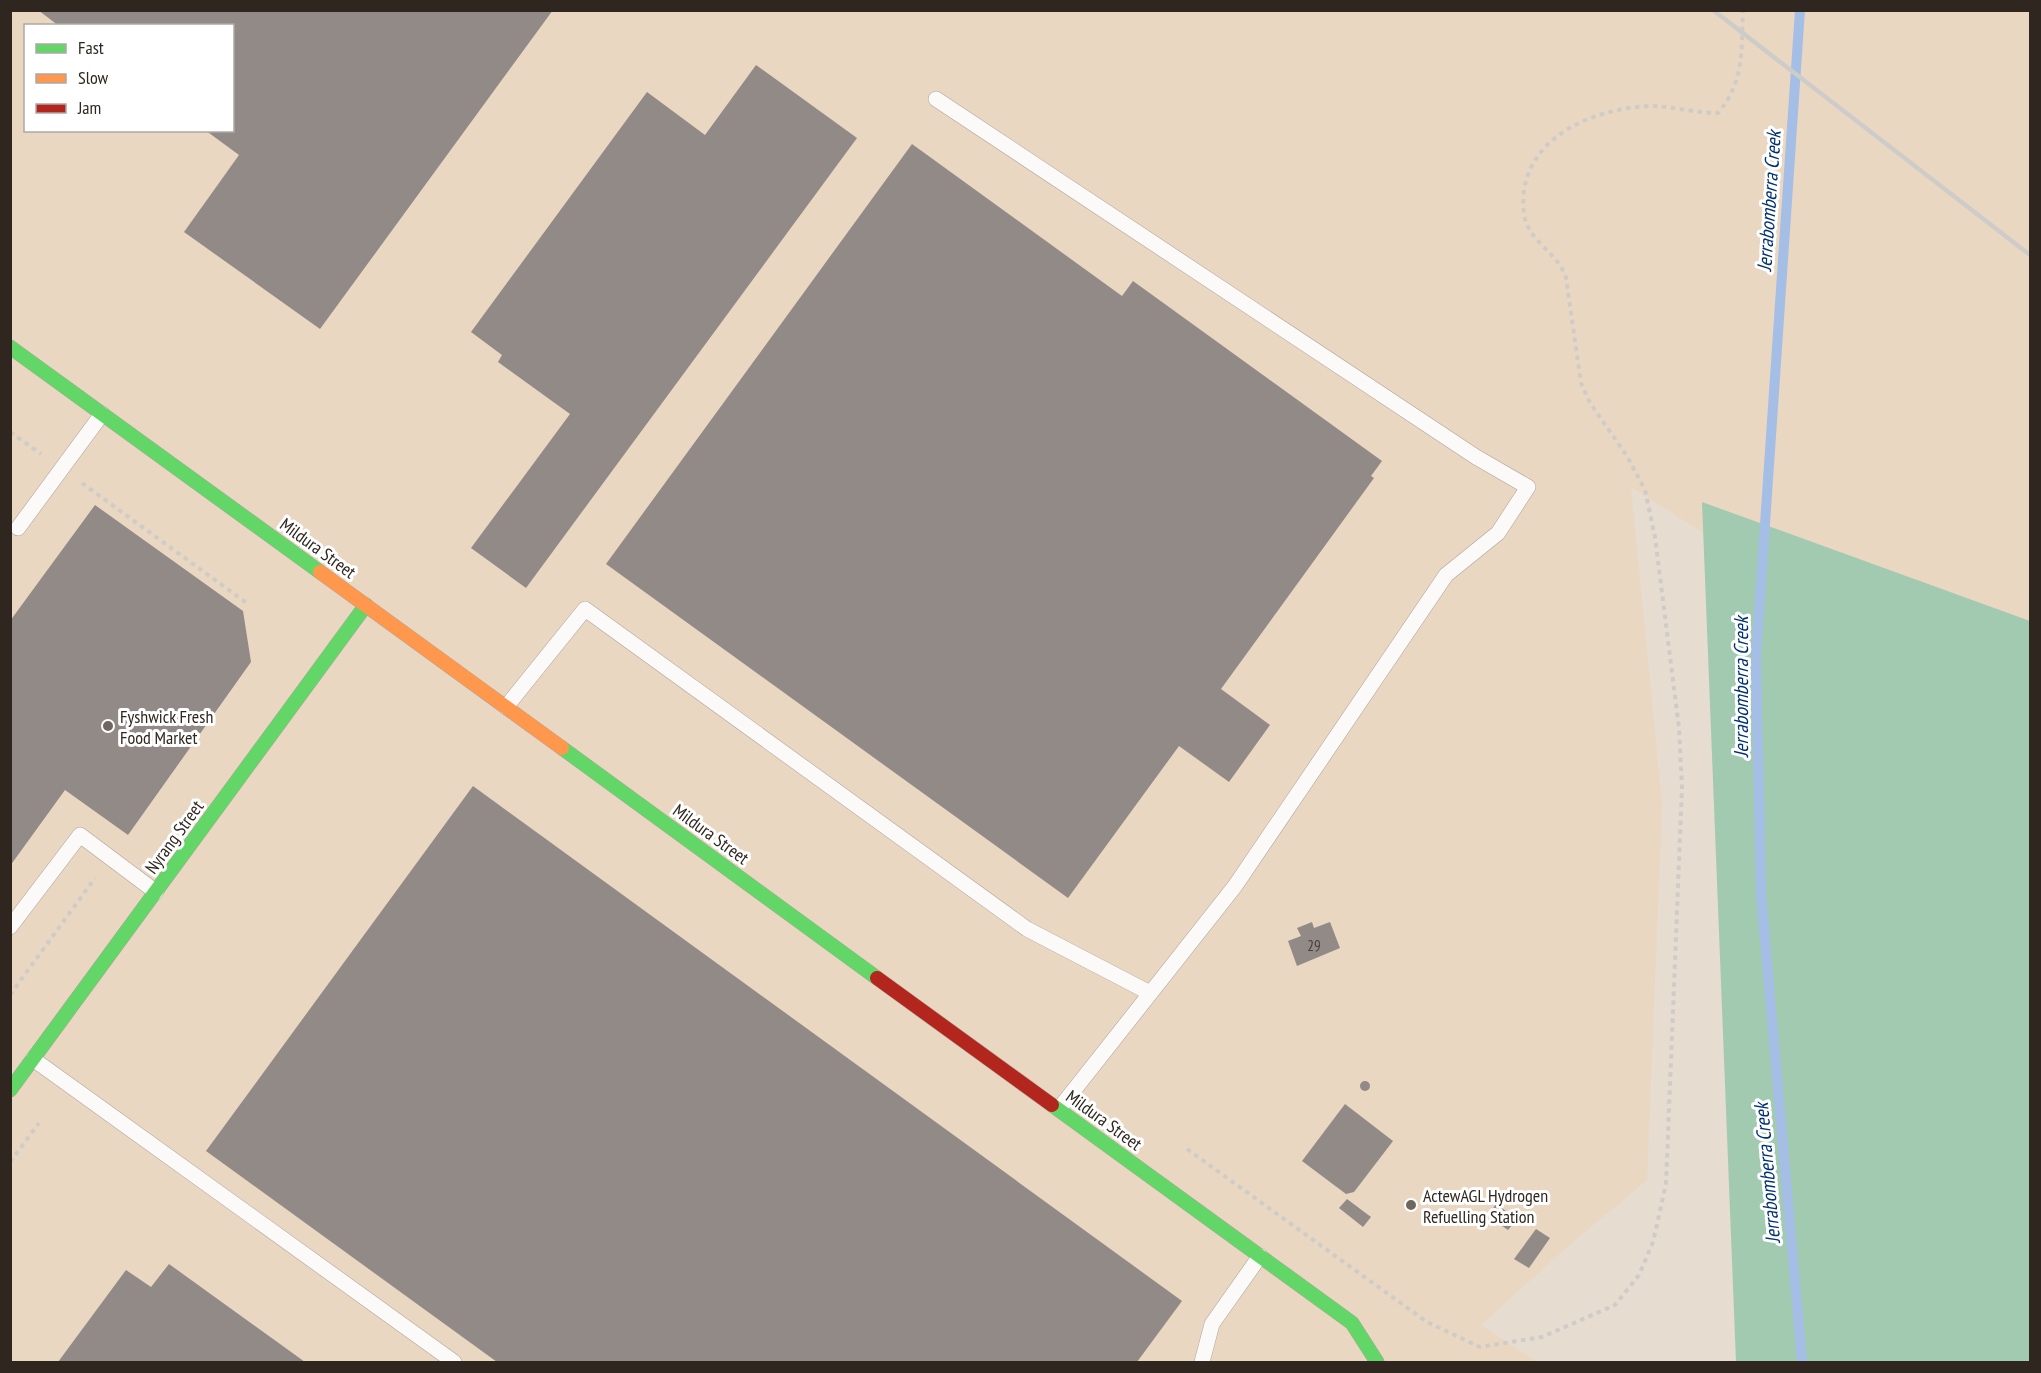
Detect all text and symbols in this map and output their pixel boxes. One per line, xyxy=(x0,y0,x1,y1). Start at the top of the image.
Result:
legend xyxy=(24,24,234,132)
text: Fast xyxy=(78,36,104,59)
text: Slow xyxy=(78,66,109,89)
text: Jam xyxy=(77,96,101,119)
water label: Jerrabomberra Creek xyxy=(1751,128,1787,273)
street label: Mildura Street xyxy=(275,513,361,583)
water label: Jerrabomberra Creek xyxy=(1728,614,1754,759)
place label: Fyshwick Fresh Food Market xyxy=(120,705,213,749)
marker: Fyshwick Fresh Food Market xyxy=(101,719,115,733)
street label: Nyrang Street xyxy=(140,796,208,878)
street label: Mildura Street xyxy=(668,799,754,869)
house number: 29 xyxy=(1307,936,1321,955)
street label: Mildura Street xyxy=(1061,1085,1147,1155)
water label: Jerrabomberra Creek xyxy=(1748,1099,1786,1245)
place label: ActewAGL Hydrogen Refuelling Station xyxy=(1423,1184,1548,1228)
marker: ActewAGL Hydrogen Refuelling Station xyxy=(1404,1198,1418,1212)

